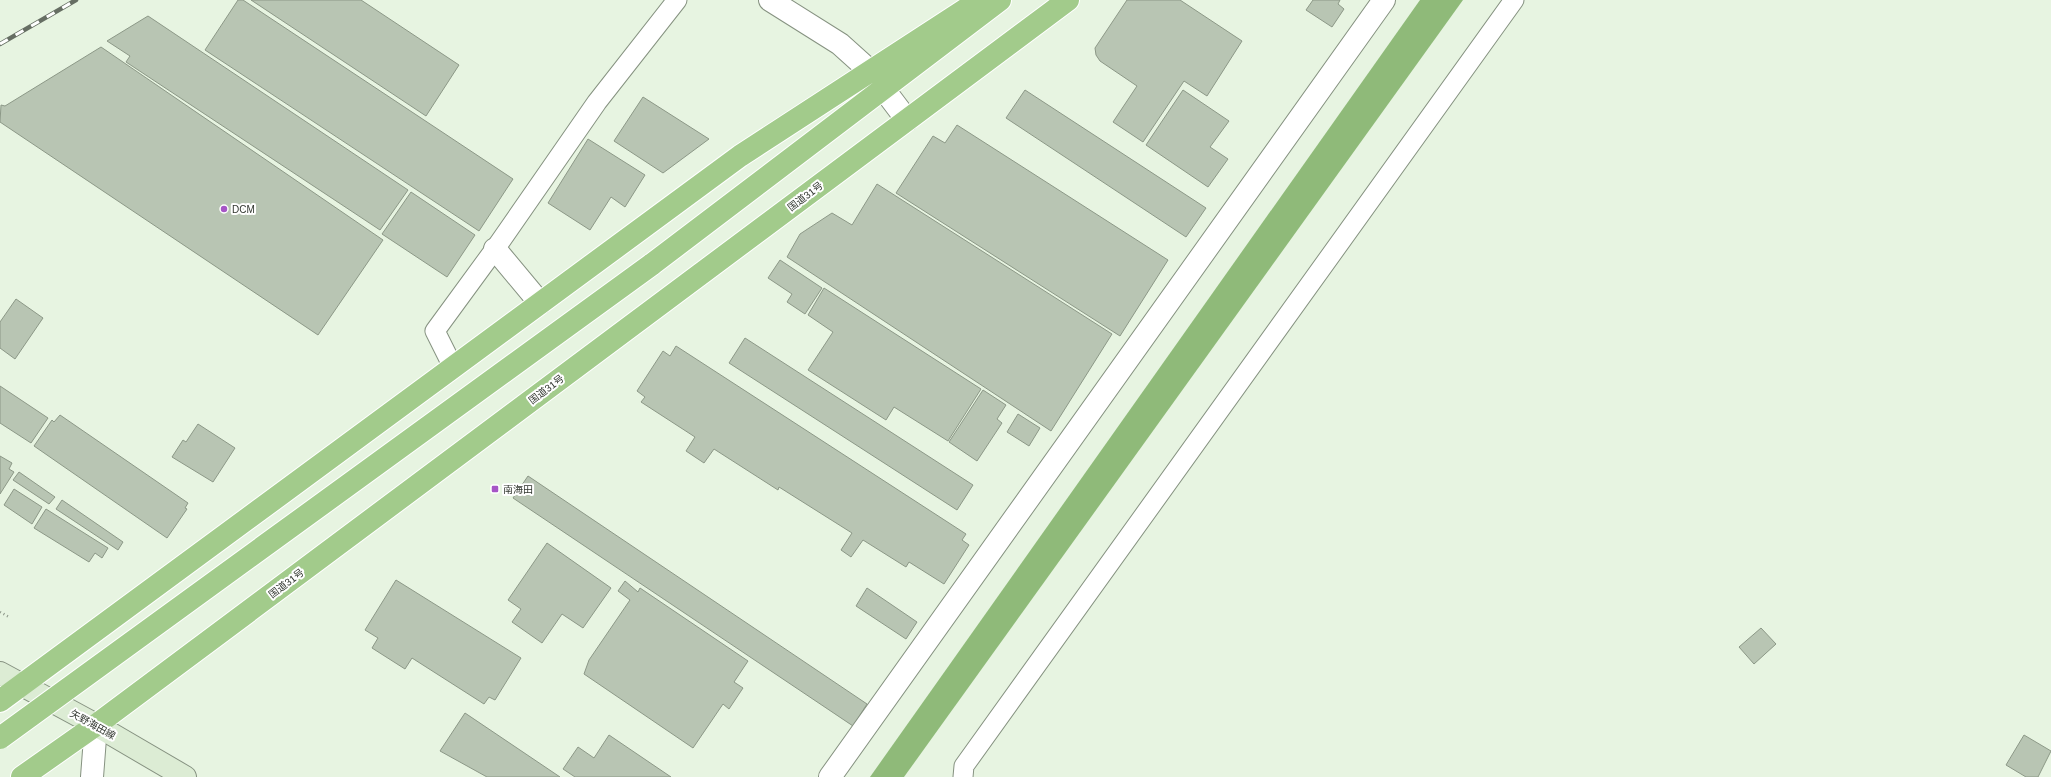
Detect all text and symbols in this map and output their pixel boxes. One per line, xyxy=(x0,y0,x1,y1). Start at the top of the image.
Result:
street label: 国道31号 xyxy=(786,180,825,213)
marker: DCM xyxy=(219,204,229,214)
place label: DCM xyxy=(232,204,255,215)
street label: 国道31号 xyxy=(527,373,566,406)
marker: 南海田 xyxy=(490,484,500,494)
place label: 南海田 xyxy=(503,484,533,495)
street label: 国道31号 xyxy=(267,567,306,600)
street label: 矢野海田線 xyxy=(68,708,117,741)

